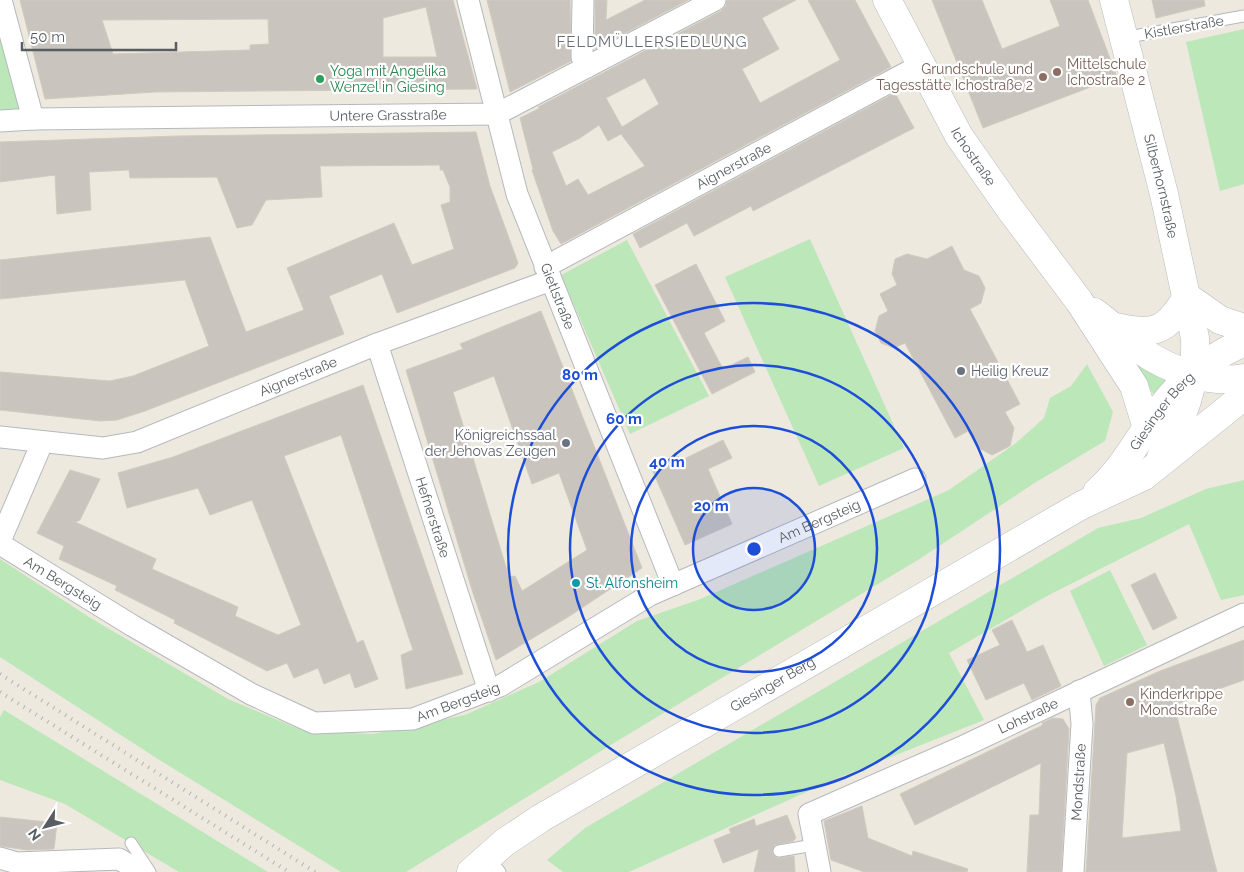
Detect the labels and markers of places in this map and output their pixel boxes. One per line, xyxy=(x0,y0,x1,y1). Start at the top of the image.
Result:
place label: Mittelschule Ichostraße 2 xyxy=(1067,56,1147,88)
place label: Grundschule und Tagesstätte Ichostraße 2 xyxy=(876,61,1033,93)
place label: Yoga mit Angelika Wenzel in Giesing xyxy=(330,63,446,95)
marker: Mittelschule Ichostraße 2 xyxy=(1051,66,1063,78)
marker: Grundschule und Tagesstätte Ichostraße 2 xyxy=(1037,71,1049,83)
marker: Yoga mit Angelika Wenzel in Giesing xyxy=(314,73,326,85)
place label: Heilig Kreuz xyxy=(971,363,1049,379)
marker: Heilig Kreuz xyxy=(955,365,967,377)
place label: Königreichssaal der Jehovas Zeugen xyxy=(425,427,556,459)
marker: Königreichssaal der Jehovas Zeugen xyxy=(560,437,572,449)
centre of rings xyxy=(745,540,763,558)
place label: St. Alfonsheim xyxy=(586,575,678,591)
marker: St. Alfonsheim xyxy=(570,577,582,589)
place label: Kinderkrippe Mondstraße xyxy=(1140,686,1223,718)
marker: Kinderkrippe Mondstraße xyxy=(1124,696,1136,708)

